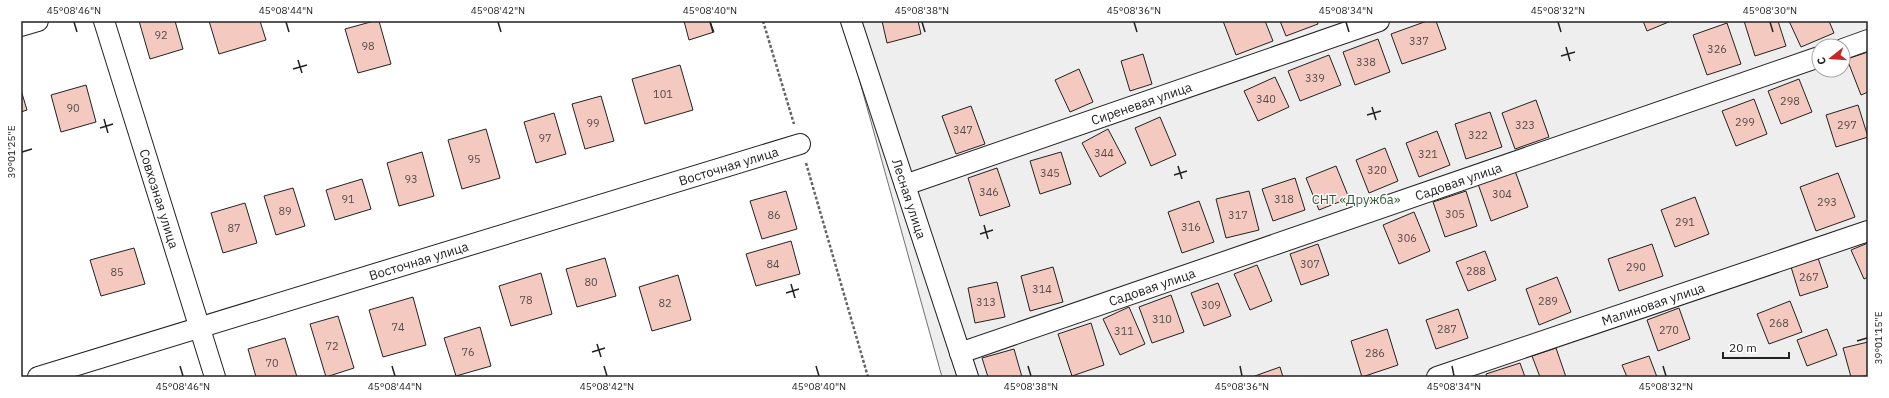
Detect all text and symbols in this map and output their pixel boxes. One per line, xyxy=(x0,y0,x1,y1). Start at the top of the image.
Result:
text: 45°08'46"N xyxy=(47,4,101,17)
text: 45°08'44"N xyxy=(259,4,313,17)
text: 45°08'42"N xyxy=(471,4,525,17)
text: 45°08'40"N xyxy=(683,4,737,17)
text: 45°08'38"N xyxy=(895,4,949,17)
text: 45°08'36"N xyxy=(1107,4,1161,17)
text: 45°08'34"N xyxy=(1319,4,1373,17)
text: 45°08'32"N xyxy=(1531,4,1585,17)
text: 45°08'30"N xyxy=(1743,4,1797,17)
house number: 92 xyxy=(154,28,168,42)
house number: 337 xyxy=(1409,34,1429,48)
north arrow xyxy=(1811,38,1851,78)
house number: 98 xyxy=(361,39,375,53)
house number: 326 xyxy=(1707,42,1727,56)
house number: 338 xyxy=(1356,55,1376,69)
text: С xyxy=(1814,55,1829,66)
house number: 339 xyxy=(1305,71,1325,85)
street label: Сиреневая улица xyxy=(1089,78,1194,129)
house number: 101 xyxy=(653,87,673,101)
house number: 340 xyxy=(1256,92,1276,106)
house number: 298 xyxy=(1780,94,1800,108)
house number: 90 xyxy=(66,101,80,115)
house number: 299 xyxy=(1735,115,1755,129)
house number: 99 xyxy=(586,116,600,130)
house number: 323 xyxy=(1515,118,1535,132)
house number: 297 xyxy=(1837,118,1857,132)
house number: 347 xyxy=(953,123,973,137)
text: 39°01'25"E xyxy=(5,125,18,179)
house number: 322 xyxy=(1468,128,1488,142)
house number: 97 xyxy=(538,131,552,145)
street label: Восточная улица xyxy=(677,143,781,190)
house number: 344 xyxy=(1094,146,1114,160)
street label: Совхозная улица xyxy=(135,147,182,251)
house number: 321 xyxy=(1418,147,1438,161)
house number: 95 xyxy=(467,152,481,166)
street label: Лесная улица xyxy=(888,157,930,241)
street label: Садовая улица xyxy=(1413,159,1504,205)
house number: 320 xyxy=(1367,163,1387,177)
house number: 345 xyxy=(1040,166,1060,180)
house number: 93 xyxy=(404,172,418,186)
house number: 346 xyxy=(979,185,999,199)
house number: 304 xyxy=(1492,187,1512,201)
park label: СНТ «Дружба» xyxy=(1312,191,1401,208)
house number: 91 xyxy=(341,192,355,206)
house number: 318 xyxy=(1274,192,1294,206)
house number: 293 xyxy=(1817,195,1837,209)
house number: 89 xyxy=(278,204,292,218)
house number: 305 xyxy=(1445,207,1465,221)
house number: 86 xyxy=(767,208,781,222)
house number: 317 xyxy=(1228,208,1248,222)
house number: 291 xyxy=(1675,215,1695,229)
house number: 316 xyxy=(1181,220,1201,234)
house number: 87 xyxy=(227,221,241,235)
house number: 306 xyxy=(1397,231,1417,245)
street label: Восточная улица xyxy=(367,238,471,284)
house number: 84 xyxy=(766,257,780,271)
house number: 307 xyxy=(1300,257,1320,271)
house number: 290 xyxy=(1626,260,1646,274)
house number: 288 xyxy=(1466,264,1486,278)
house number: 85 xyxy=(110,265,124,279)
street label: Садовая улица xyxy=(1106,265,1198,310)
house number: 267 xyxy=(1799,270,1819,284)
house number: 80 xyxy=(584,275,598,289)
street label: Малиновая улица xyxy=(1599,279,1707,330)
house number: 314 xyxy=(1032,282,1052,296)
house number: 78 xyxy=(519,293,533,307)
house number: 289 xyxy=(1538,294,1558,308)
house number: 313 xyxy=(976,295,996,309)
house number: 82 xyxy=(658,296,672,310)
house number: 309 xyxy=(1201,298,1221,312)
text: 39°01'15"E xyxy=(1872,311,1885,365)
house number: 310 xyxy=(1152,312,1172,326)
house number: 268 xyxy=(1769,316,1789,330)
house number: 74 xyxy=(391,320,405,334)
house number: 287 xyxy=(1437,322,1457,336)
house number: 270 xyxy=(1659,323,1679,337)
house number: 311 xyxy=(1114,324,1134,338)
scale bar xyxy=(1723,334,1789,360)
house number: 72 xyxy=(325,339,339,353)
text: 20 m xyxy=(1729,340,1757,355)
house number: 76 xyxy=(461,345,475,359)
house number: 286 xyxy=(1365,346,1385,360)
house number: 70 xyxy=(265,356,279,370)
text: 45°08'46"N xyxy=(156,380,210,393)
text: 45°08'44"N xyxy=(368,380,422,393)
text: 45°08'42"N xyxy=(580,380,634,393)
text: 45°08'40"N xyxy=(792,380,846,393)
text: 45°08'38"N xyxy=(1004,380,1058,393)
text: 45°08'36"N xyxy=(1215,380,1269,393)
text: 45°08'34"N xyxy=(1427,380,1481,393)
text: 45°08'32"N xyxy=(1639,380,1693,393)

